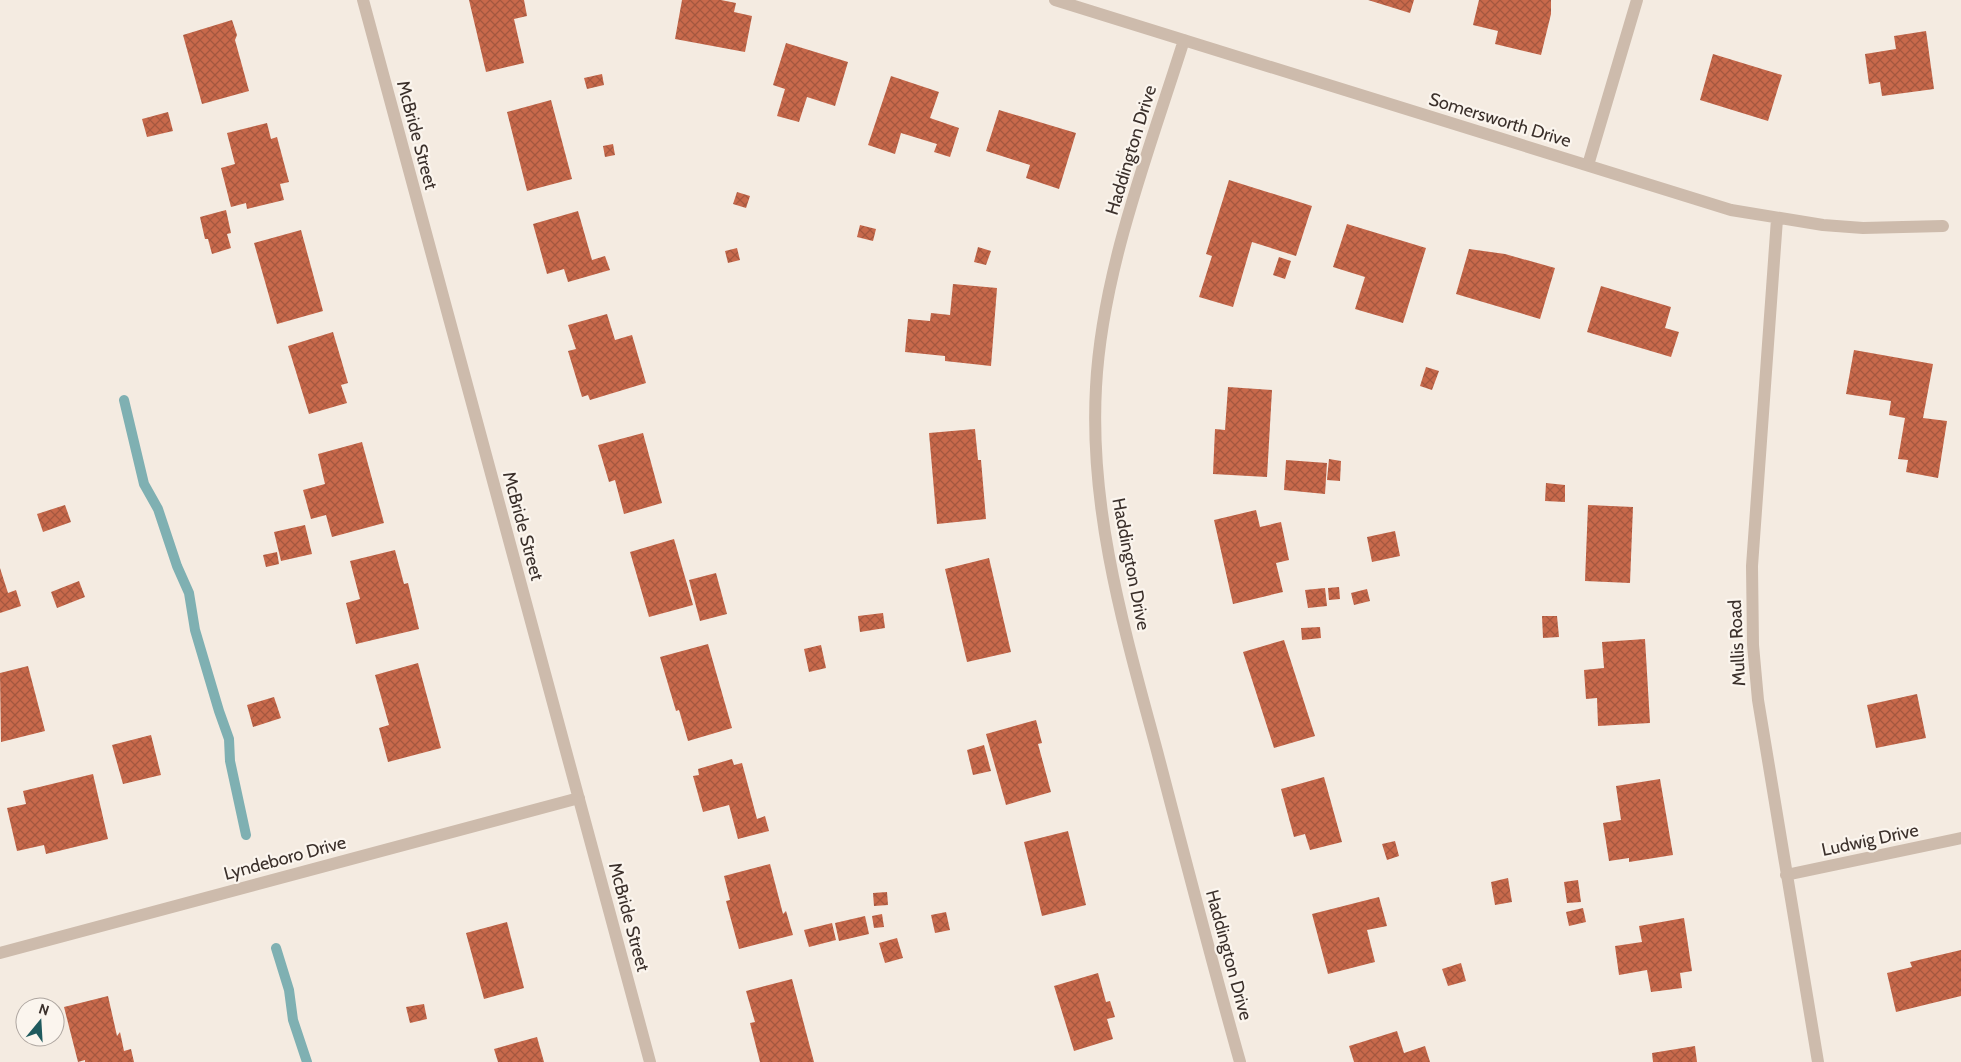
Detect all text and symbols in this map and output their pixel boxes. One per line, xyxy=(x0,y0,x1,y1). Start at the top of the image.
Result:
street label: McBride Street xyxy=(392,78,442,192)
street label: Haddington Drive xyxy=(1101,83,1161,217)
street label: Somersworth Drive xyxy=(1426,88,1574,152)
street label: McBride Street xyxy=(498,469,548,583)
street label: Haddington Drive xyxy=(1107,496,1155,632)
street label: Mullis Road xyxy=(1724,599,1750,687)
street label: Ludwig Drive xyxy=(1820,819,1920,861)
street label: Lyndeboro Drive xyxy=(221,831,349,885)
street label: McBride Street xyxy=(604,860,654,974)
street label: Haddington Drive xyxy=(1201,887,1257,1023)
north arrow xyxy=(15,997,65,1047)
text: N xyxy=(37,1000,52,1020)

